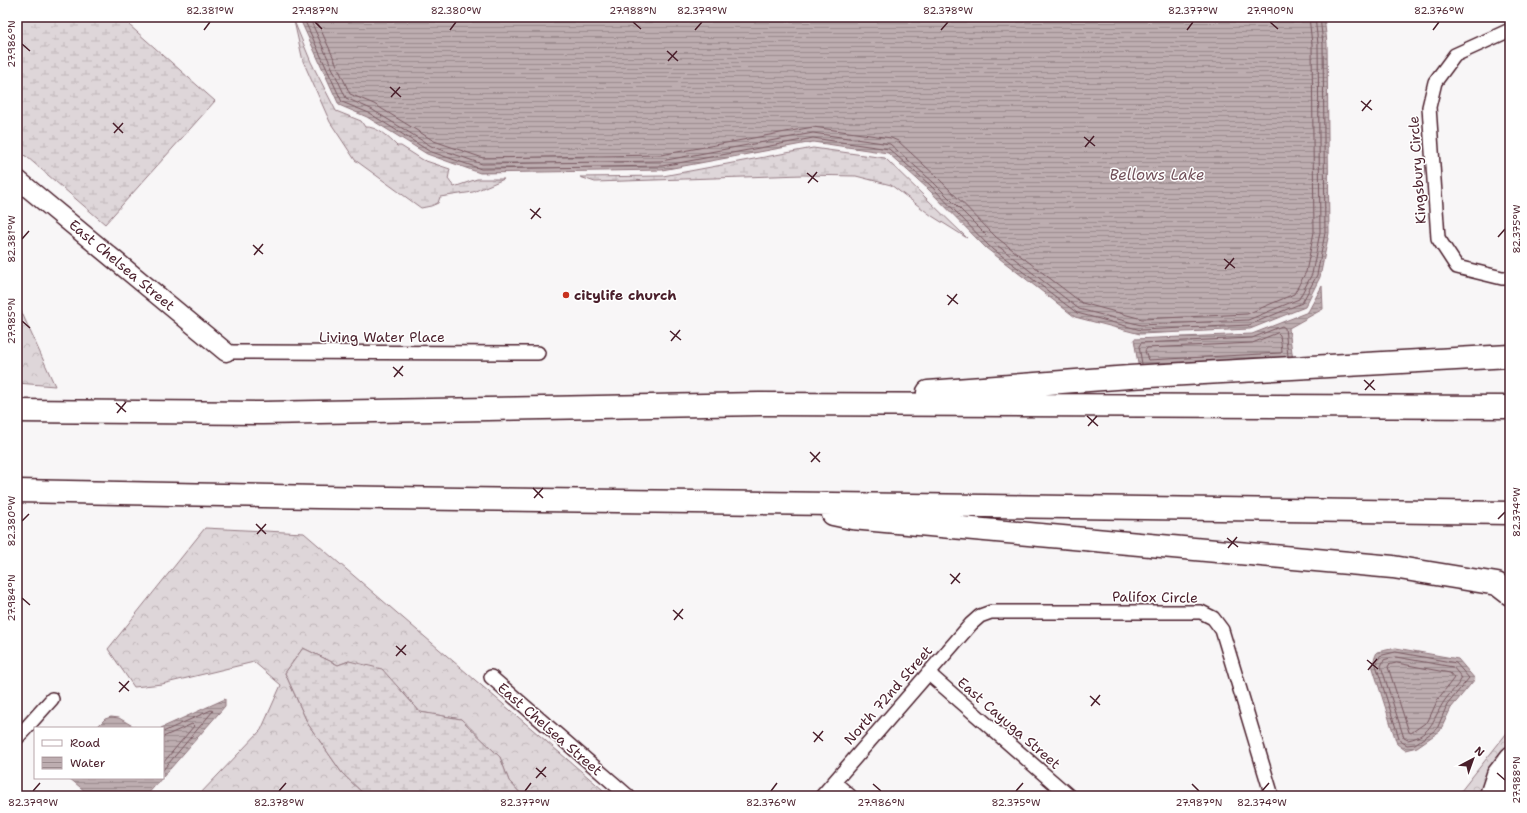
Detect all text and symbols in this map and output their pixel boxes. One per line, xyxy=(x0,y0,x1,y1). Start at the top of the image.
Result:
text: 82.381°W xyxy=(186,4,234,17)
text: 27.987°N xyxy=(292,4,339,17)
text: 82.380°W xyxy=(431,4,482,17)
text: 27.988°N xyxy=(609,4,657,17)
text: 82.379°W xyxy=(677,4,727,17)
text: 82.378°W xyxy=(923,4,973,17)
text: 82.377°W xyxy=(1168,4,1218,17)
text: 27.990°N xyxy=(1246,4,1294,17)
text: 82.376°W xyxy=(1414,4,1464,17)
text: 27.986°N xyxy=(5,20,18,68)
street label: Kingsbury Circle xyxy=(1404,115,1430,225)
water label: Bellows Lake xyxy=(1109,165,1205,185)
text: 82.375°W xyxy=(1510,204,1523,254)
text: 82.381°W xyxy=(5,215,18,263)
street label: East Chelsea Street xyxy=(65,215,179,315)
place label: citylife church xyxy=(574,286,677,304)
marker: citylife church xyxy=(561,290,571,300)
text: 27.985°N xyxy=(5,298,18,344)
street label: Living Water Place xyxy=(319,328,445,346)
text: 82.374°W xyxy=(1510,487,1523,537)
text: 82.380°W xyxy=(5,495,18,546)
text: 27.984°N xyxy=(5,574,18,622)
street label: Palifox Circle xyxy=(1112,587,1198,607)
street label: North 72nd Street xyxy=(840,642,936,748)
street label: East Cayuga Street xyxy=(954,673,1064,773)
street label: East Chelsea Street xyxy=(494,679,606,779)
legend xyxy=(34,727,164,779)
text: Road xyxy=(70,735,101,751)
north arrow xyxy=(1453,739,1493,779)
text: N xyxy=(1471,743,1488,761)
text: Water xyxy=(70,755,106,771)
text: 27.988°N xyxy=(1510,756,1523,804)
text: 82.379°W xyxy=(8,796,58,809)
text: 82.378°W xyxy=(254,796,304,809)
text: 82.377°W xyxy=(500,796,550,809)
text: 82.376°W xyxy=(746,796,796,809)
text: 27.986°N xyxy=(857,796,905,809)
text: 82.375°W xyxy=(991,796,1041,809)
text: 27.987°N xyxy=(1176,796,1223,809)
text: 82.374°W xyxy=(1237,796,1287,809)

